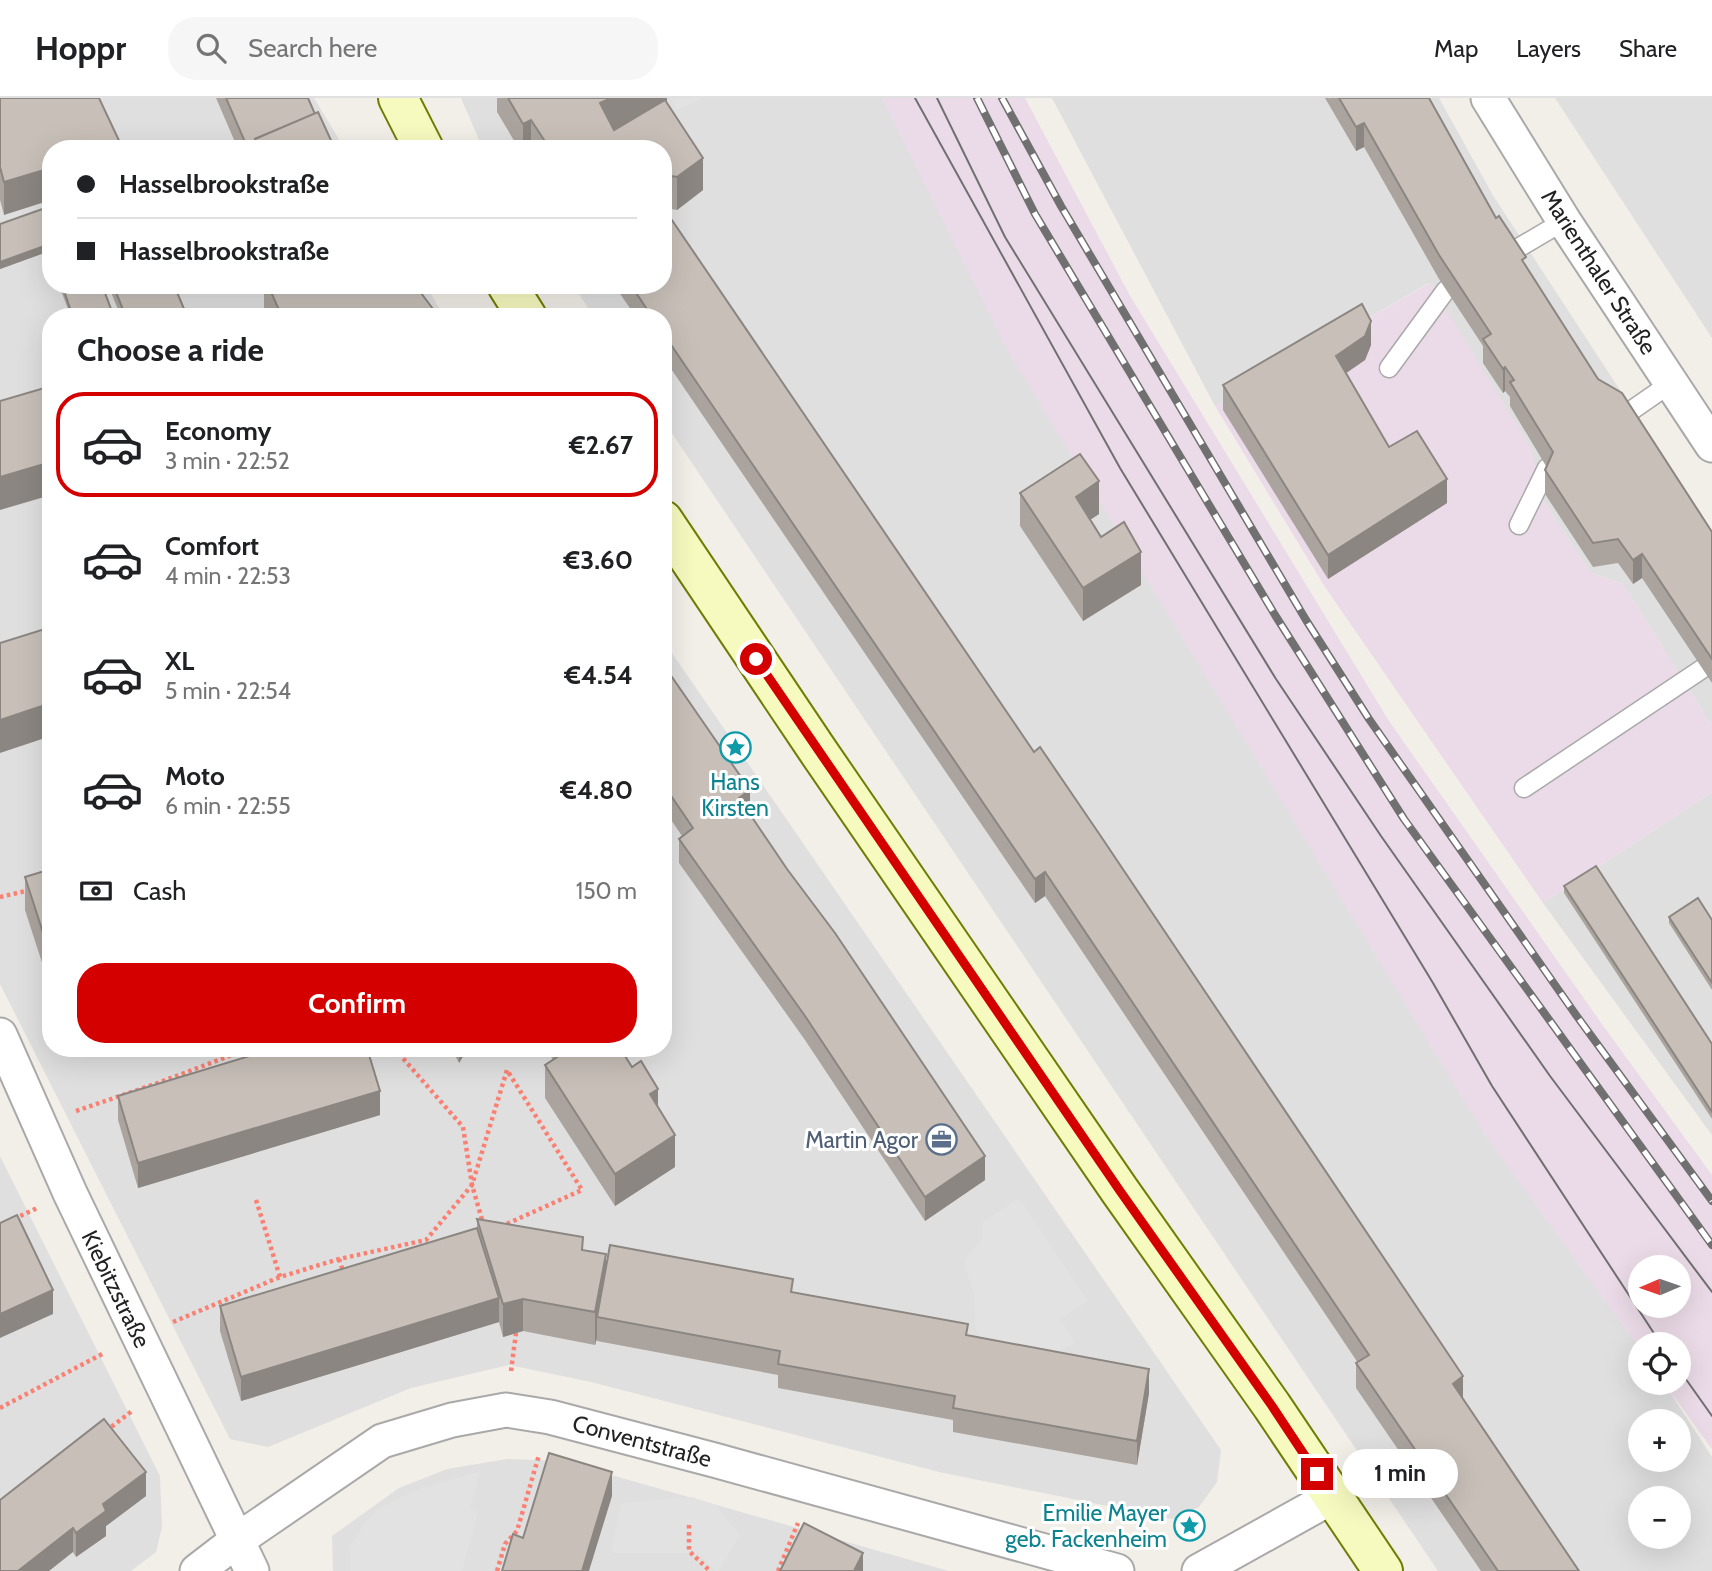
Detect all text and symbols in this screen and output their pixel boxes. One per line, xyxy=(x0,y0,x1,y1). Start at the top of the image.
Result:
search box xyxy=(168,17,658,80)
text: Hoppr xyxy=(35,28,126,68)
icon: search xyxy=(192,29,230,67)
text: Search here xyxy=(248,32,377,64)
text: Map xyxy=(1434,34,1478,63)
text: Layers xyxy=(1516,34,1581,63)
text: Share xyxy=(1619,34,1677,63)
text: Hasselbrookstraße xyxy=(119,168,329,200)
street label: Marienthaler Straße xyxy=(1535,184,1663,360)
text: Hasselbrookstraße xyxy=(119,235,329,267)
text: Choose a ride xyxy=(77,330,264,369)
icon: car xyxy=(81,413,144,476)
text: Economy xyxy=(165,415,271,447)
text: €2.67 xyxy=(569,429,633,461)
text: 3 min · 22:52 xyxy=(165,447,290,475)
icon: car xyxy=(81,528,144,591)
text: Comfort xyxy=(165,530,259,562)
text: €3.60 xyxy=(564,544,633,576)
text: 4 min · 22:53 xyxy=(165,562,291,590)
icon: car xyxy=(81,643,144,706)
route start xyxy=(740,643,772,675)
text: XL xyxy=(165,645,194,677)
text: €4.54 xyxy=(564,659,633,691)
text: 5 min · 22:54 xyxy=(165,677,291,705)
place icon: Hans Kirsten xyxy=(718,731,752,765)
icon: car xyxy=(81,758,144,821)
text: Moto xyxy=(165,760,225,792)
place label: Hans Kirsten xyxy=(701,768,769,822)
text: €4.80 xyxy=(560,774,633,806)
text: 6 min · 22:55 xyxy=(165,792,291,820)
icon: cash xyxy=(77,872,115,910)
text: Cash xyxy=(133,875,186,907)
text: 150 m xyxy=(576,877,637,905)
button: Confirm xyxy=(77,963,637,1043)
office icon: Martin Agor xyxy=(924,1123,958,1157)
place label: Martin Agor xyxy=(805,1126,919,1154)
street label: Kiebitzstraße xyxy=(76,1226,156,1352)
north arrow xyxy=(1628,1255,1690,1318)
map controls xyxy=(1628,1255,1691,1549)
button: locate xyxy=(1628,1332,1691,1395)
street label: Conventstraße xyxy=(569,1409,715,1473)
button: + xyxy=(1628,1409,1691,1472)
callout: 1 min xyxy=(1342,1450,1457,1498)
route end xyxy=(1301,1458,1333,1490)
text: 1 min xyxy=(1374,1459,1426,1487)
button: − xyxy=(1628,1486,1691,1549)
place label: Emilie Mayer geb. Fackenheim xyxy=(1005,1499,1168,1553)
place icon: Emilie Mayer geb. Fackenheim xyxy=(1173,1509,1207,1543)

